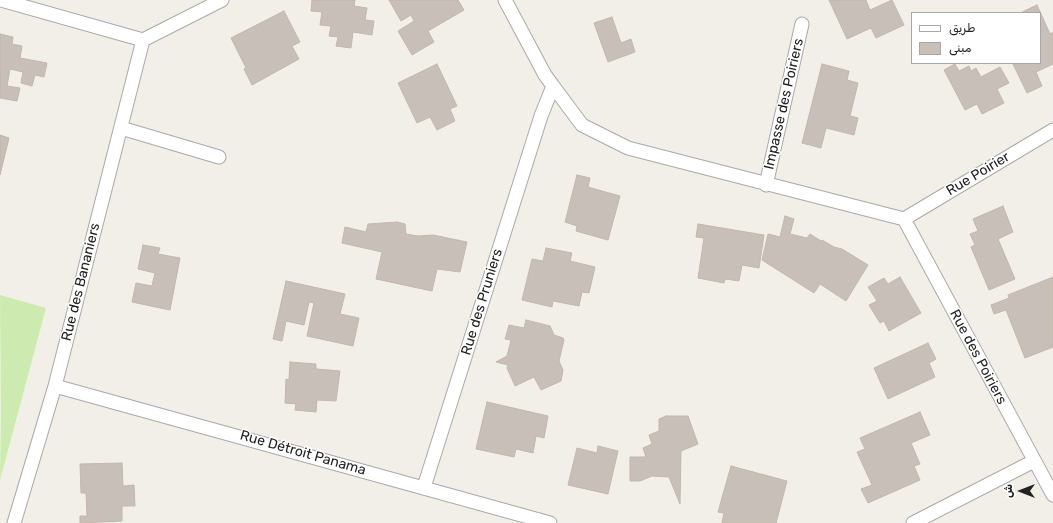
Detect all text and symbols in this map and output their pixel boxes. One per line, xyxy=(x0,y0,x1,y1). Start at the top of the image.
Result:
legend xyxy=(911,12,1041,64)
text: طريق xyxy=(949,21,975,35)
street label: Impasse des Poiriers xyxy=(761,37,807,171)
text: مبنى xyxy=(949,41,971,55)
street label: Rue Poirier xyxy=(943,149,1013,199)
street label: Rue des Bananiers xyxy=(58,221,104,343)
street label: Rue des Pruniers xyxy=(458,247,506,357)
street label: Rue des Poiriers xyxy=(946,307,1010,407)
street label: Rue Détroit Panama xyxy=(238,427,368,479)
north arrow xyxy=(1001,471,1041,511)
text: ش xyxy=(1002,484,1015,498)

